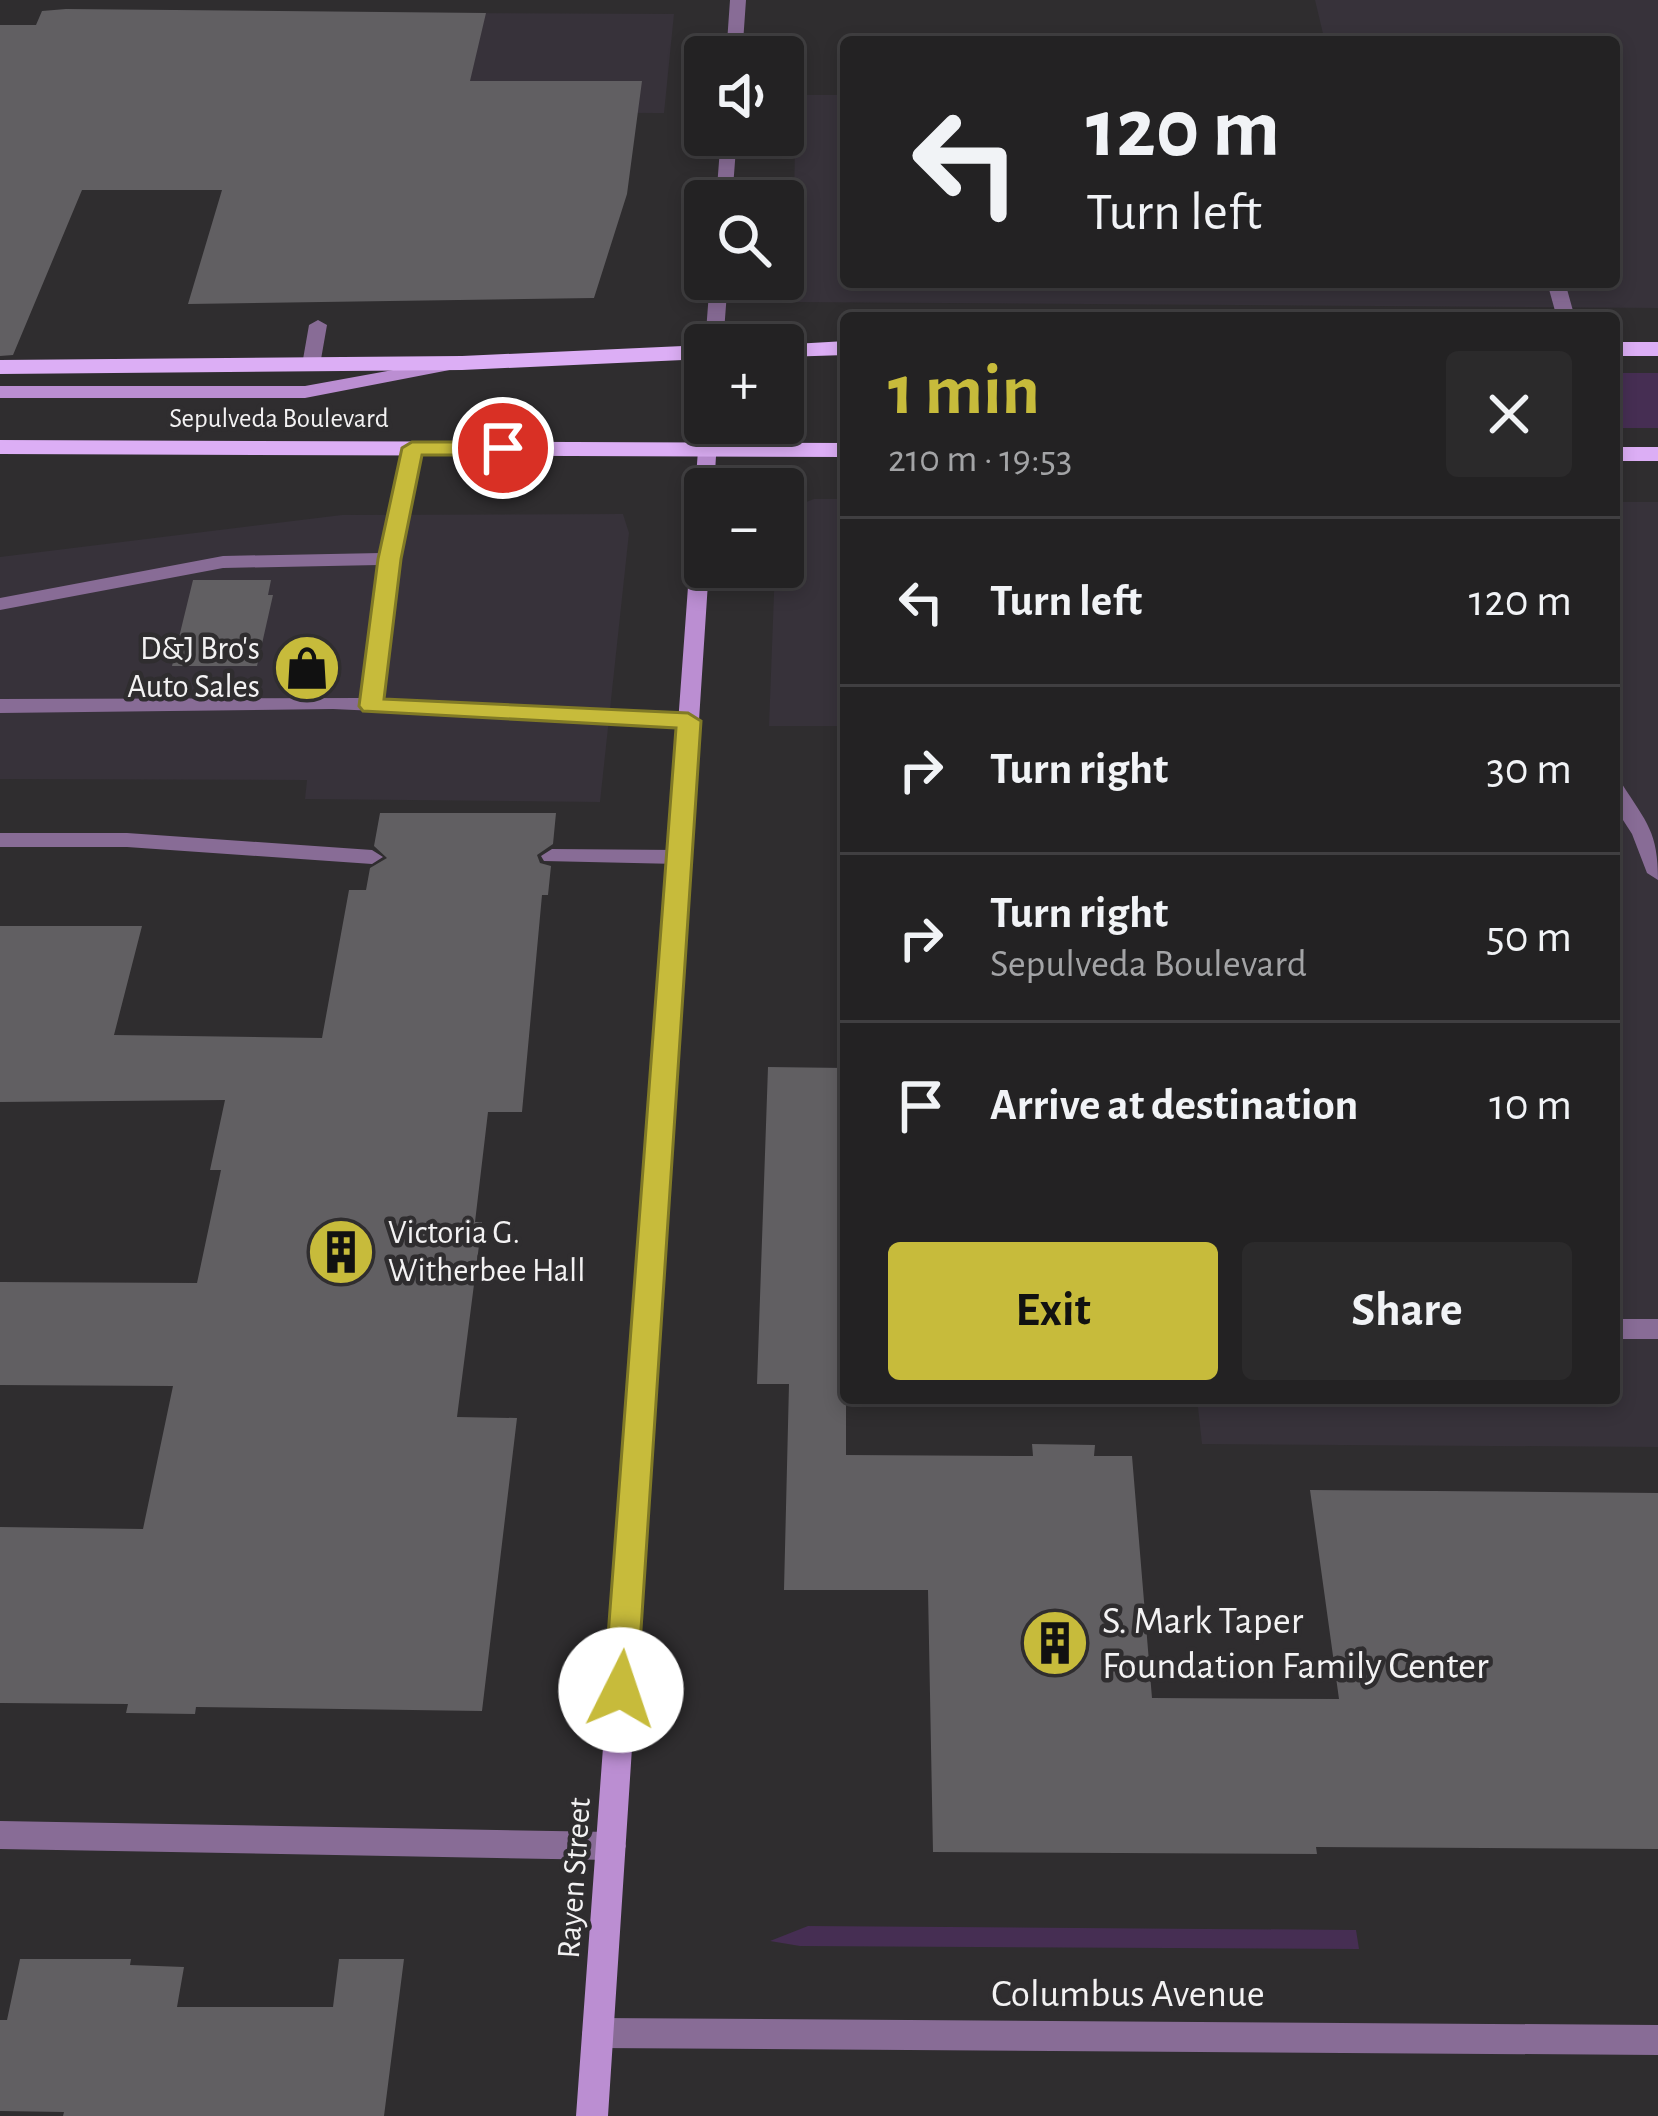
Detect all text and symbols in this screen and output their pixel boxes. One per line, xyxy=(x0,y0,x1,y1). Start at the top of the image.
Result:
map controls xyxy=(684,36,804,588)
button: sound xyxy=(684,36,804,156)
icon: left xyxy=(888,84,1044,240)
text: 120 m xyxy=(1086,88,1280,172)
button: search xyxy=(684,180,804,300)
text: Turn left xyxy=(1086,186,1262,240)
button: + xyxy=(684,324,804,444)
button: close xyxy=(1446,351,1572,477)
text: 1 min xyxy=(888,355,1040,427)
pin xyxy=(452,397,554,499)
street label: Sepulveda Boulevard xyxy=(169,405,389,432)
icon: arrive xyxy=(470,415,536,481)
text: 210 m · 19:53 xyxy=(888,440,1072,479)
button: − xyxy=(684,468,804,588)
icon: left xyxy=(888,569,954,635)
text: Turn left xyxy=(990,579,1142,624)
text: 120 m xyxy=(1469,579,1572,624)
place label: D&J Bro's Auto Sales xyxy=(127,633,260,704)
shop icon: D&J Bro's Auto Sales xyxy=(272,633,342,703)
icon: right xyxy=(888,737,954,803)
text: Turn right xyxy=(990,747,1168,792)
text: 30 m xyxy=(1486,747,1572,792)
text: Turn right xyxy=(990,891,1168,936)
icon: right xyxy=(888,905,954,971)
text: 50 m xyxy=(1486,915,1572,960)
text: Sepulveda Boulevard xyxy=(990,945,1307,984)
icon: arrive xyxy=(888,1073,954,1139)
text: Arrive at destination xyxy=(990,1083,1358,1128)
text: 10 m xyxy=(1489,1083,1572,1128)
building icon: Victoria G. Witherbee Hall xyxy=(306,1217,376,1287)
place label: Victoria G. Witherbee Hall xyxy=(388,1217,585,1288)
button: Exit xyxy=(888,1242,1218,1380)
button: Share xyxy=(1242,1242,1572,1380)
place label: S. Mark Taper Foundation Family Center xyxy=(1102,1602,1489,1686)
building icon: S. Mark Taper Foundation Family Center xyxy=(1020,1608,1090,1678)
position arrow xyxy=(558,1627,684,1753)
street label: Rayen Street xyxy=(553,1796,597,1960)
street label: Columbus Avenue xyxy=(991,1975,1265,2014)

